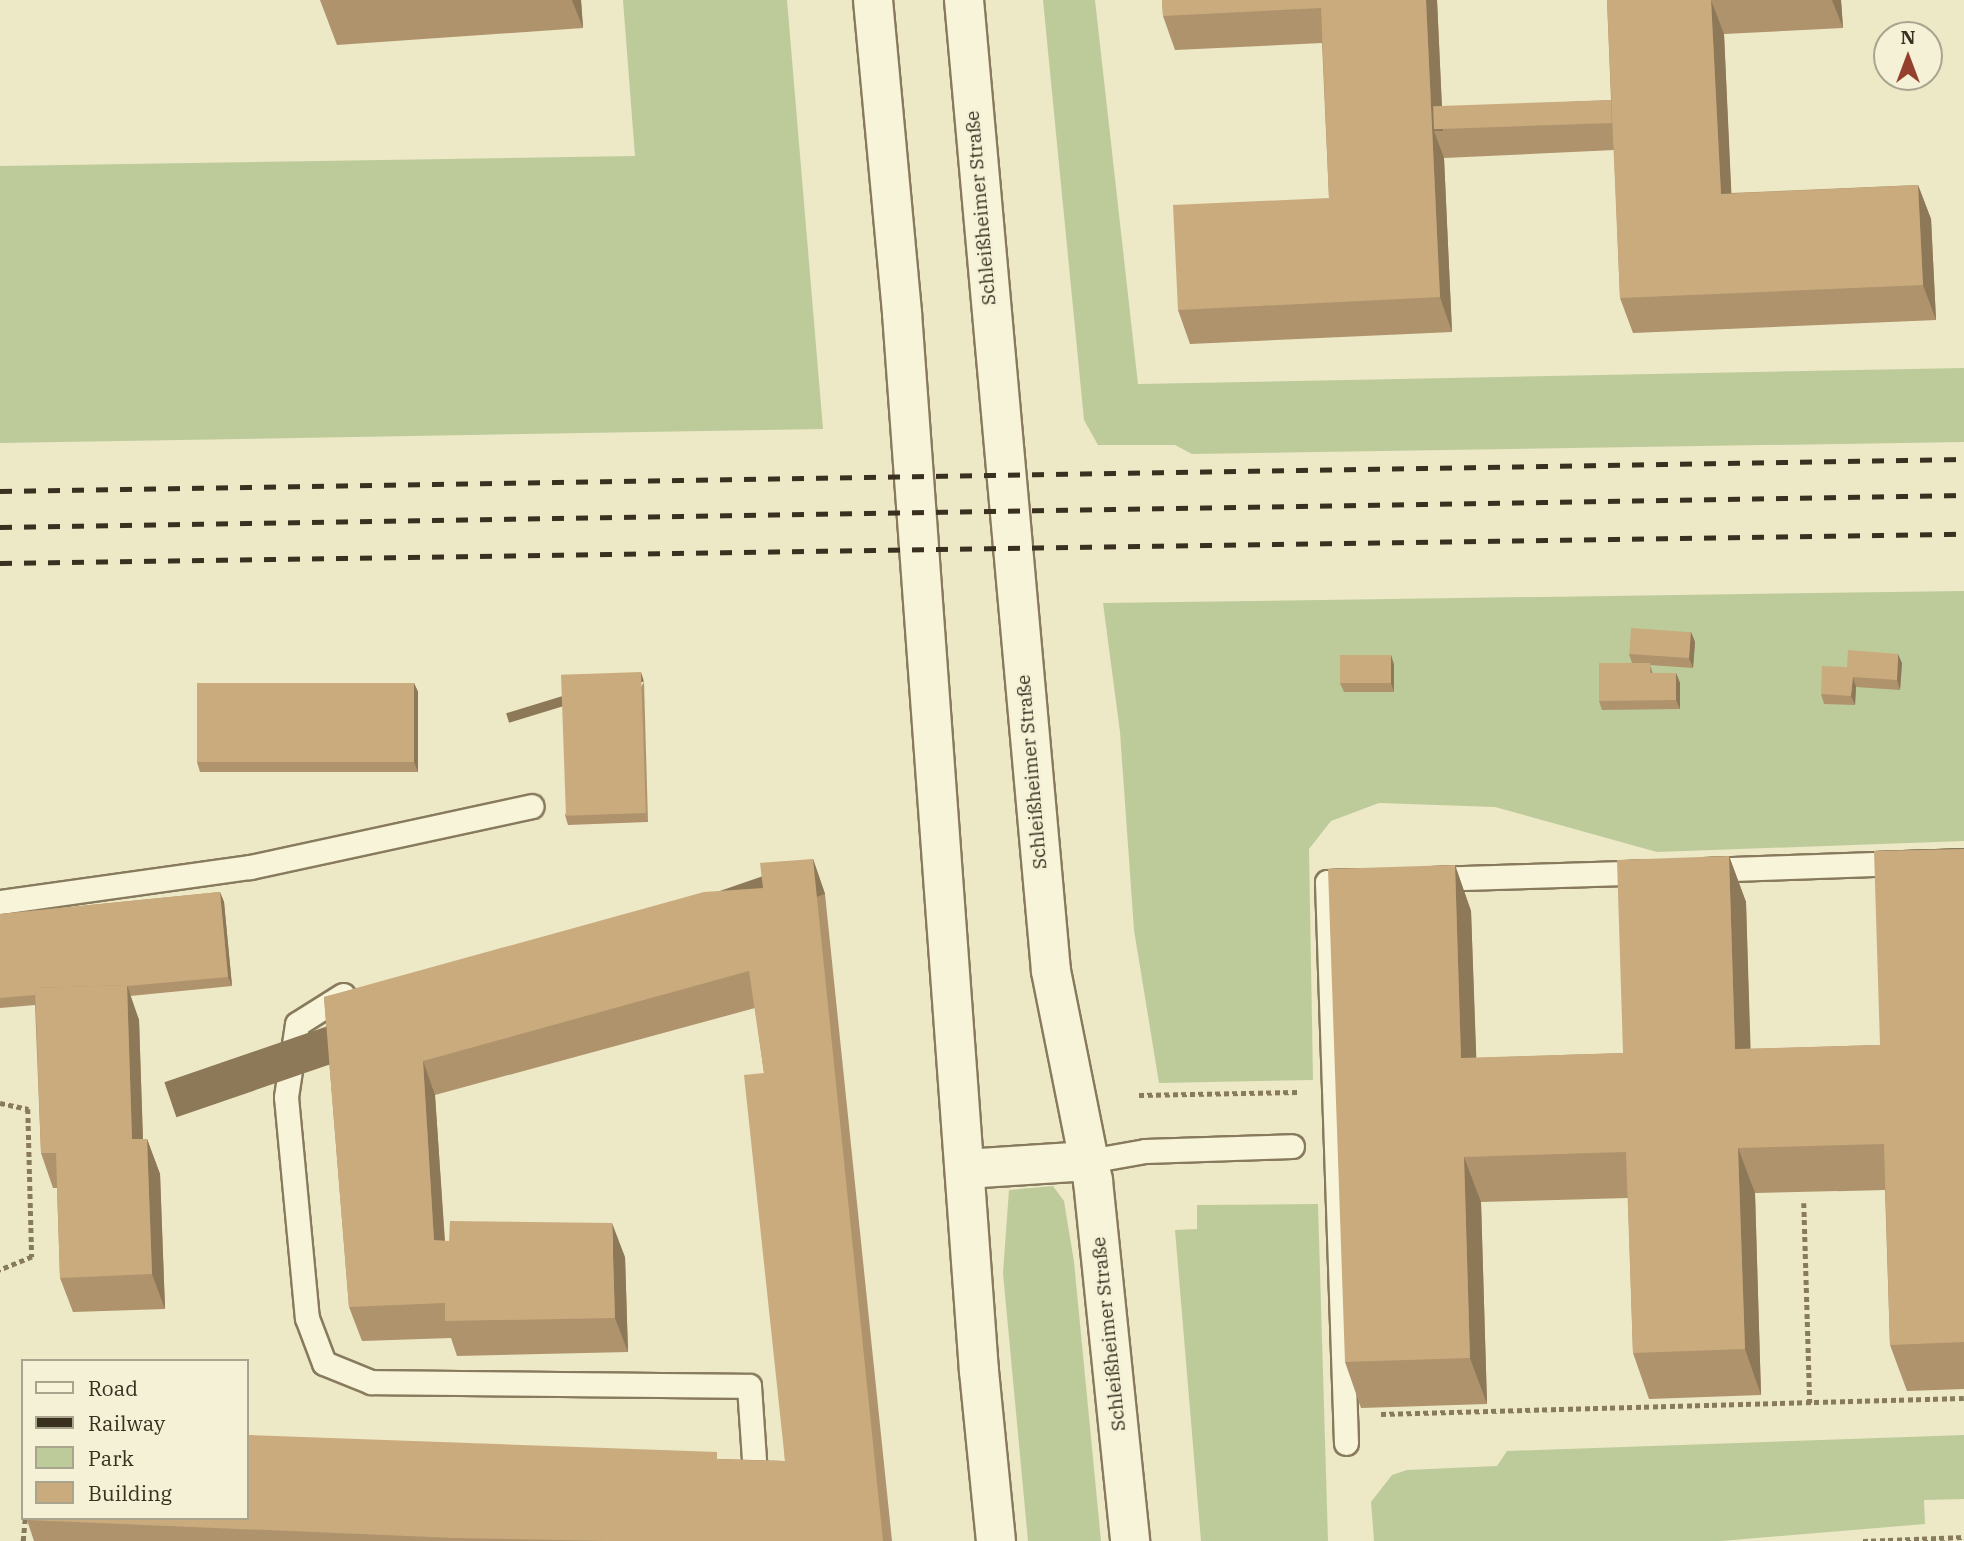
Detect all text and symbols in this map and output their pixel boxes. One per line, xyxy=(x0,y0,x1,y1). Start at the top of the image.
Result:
north arrow xyxy=(1873,21,1943,91)
text: N xyxy=(1900,25,1916,49)
street label: Schleißheimer Straße xyxy=(961,110,1001,306)
street label: Schleißheimer Straße xyxy=(1012,674,1052,870)
street label: Schleißheimer Straße xyxy=(1087,1236,1131,1432)
legend xyxy=(21,1359,248,1520)
text: Road xyxy=(88,1374,138,1402)
text: Railway xyxy=(88,1409,165,1437)
text: Park xyxy=(88,1444,134,1472)
text: Building xyxy=(88,1479,172,1507)

